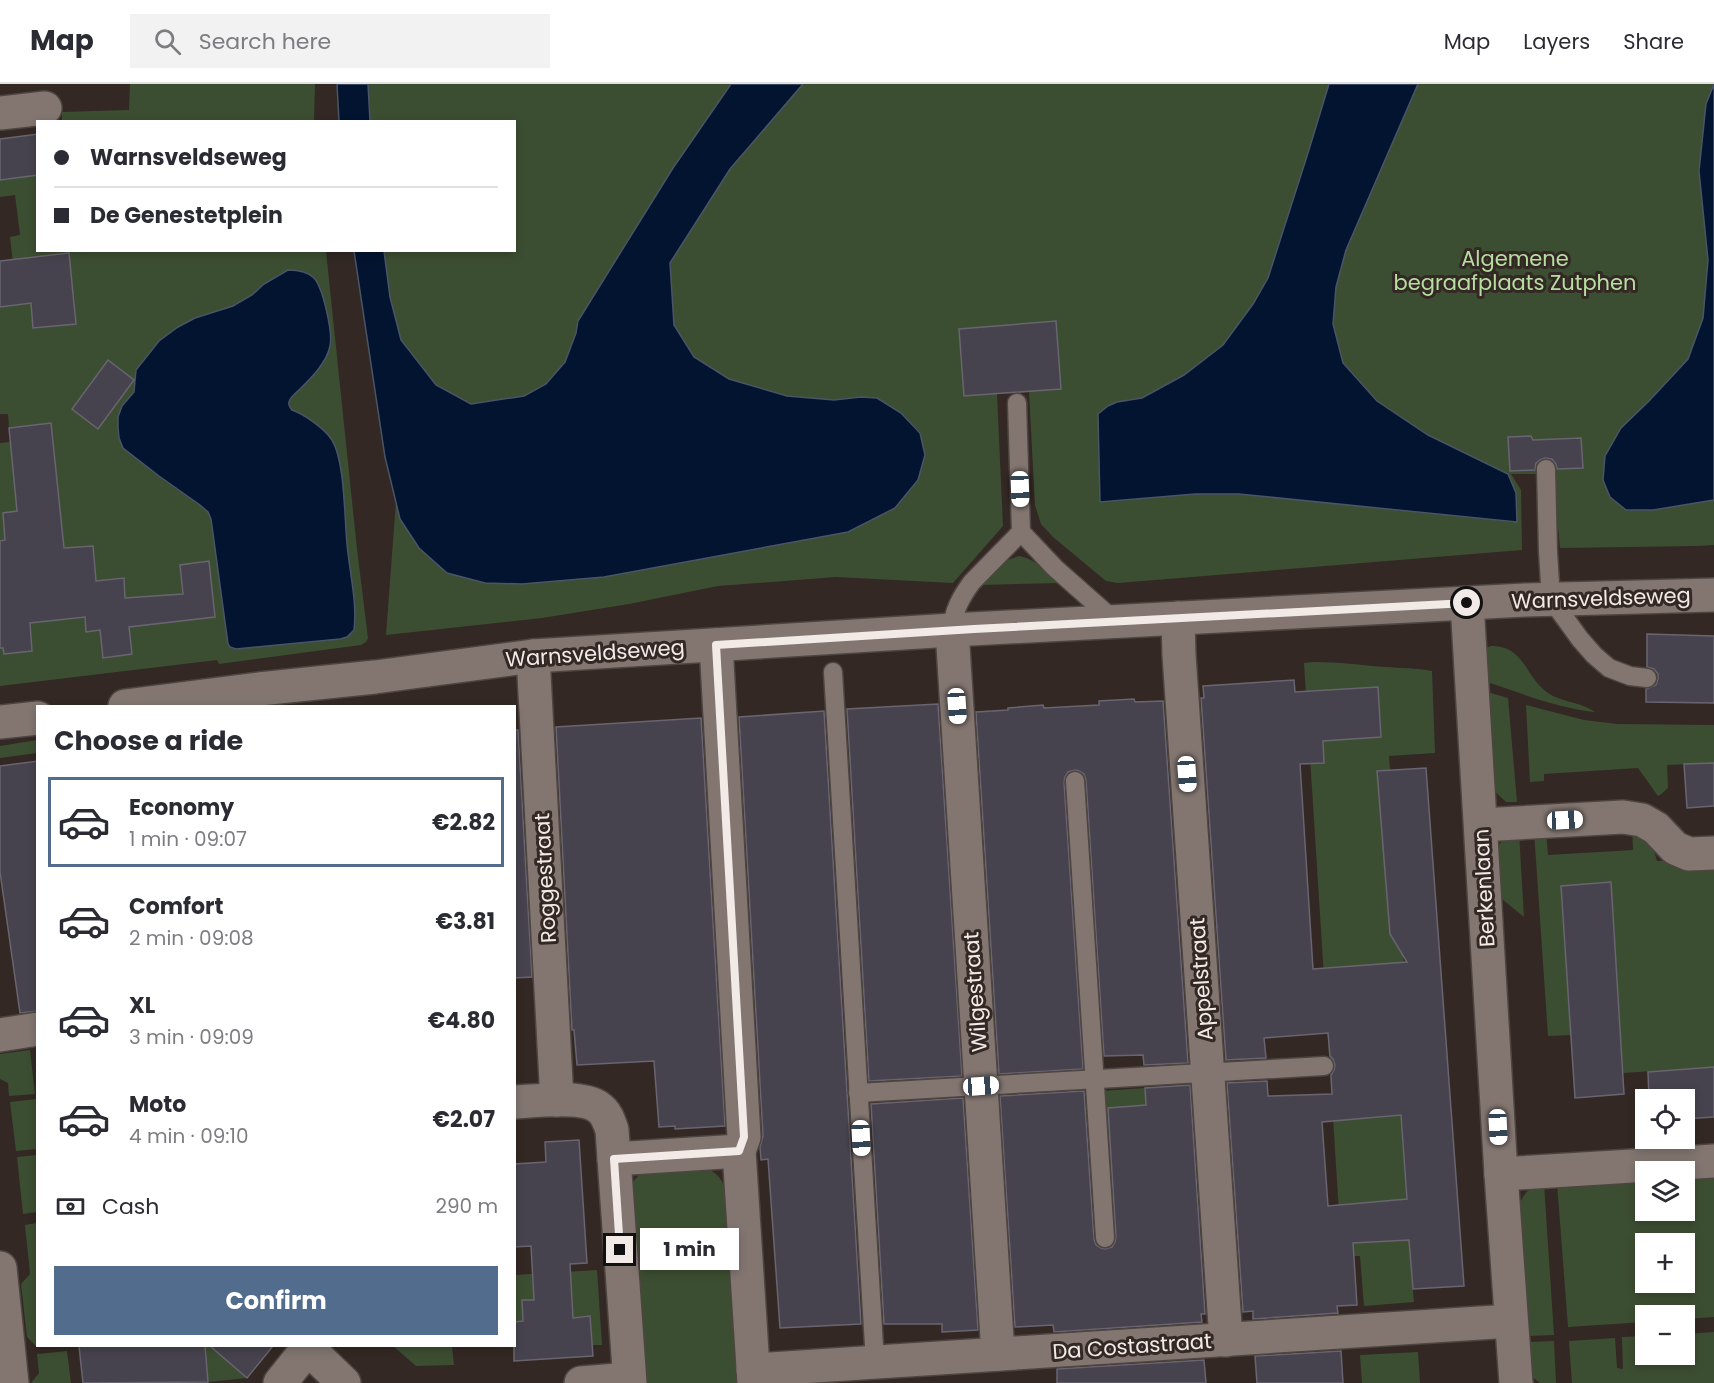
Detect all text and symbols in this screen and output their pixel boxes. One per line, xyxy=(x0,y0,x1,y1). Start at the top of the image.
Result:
search box xyxy=(130,14,550,68)
text: Map xyxy=(30,21,94,60)
icon: search xyxy=(151,25,184,58)
text: Search here xyxy=(199,26,331,57)
text: Map xyxy=(1444,27,1490,56)
text: Layers xyxy=(1523,27,1590,56)
text: Share xyxy=(1623,27,1684,56)
text: Warnsveldseweg xyxy=(90,142,287,173)
text: De Genestetplein xyxy=(90,200,283,231)
park label: Algemene begraafplaats Zutphen xyxy=(1393,244,1637,297)
car xyxy=(1010,471,1030,507)
street label: Warnsveldseweg xyxy=(1511,580,1691,616)
route start xyxy=(1453,589,1480,616)
street label: Warnsveldseweg xyxy=(504,632,686,674)
car xyxy=(947,687,967,725)
text: Choose a ride xyxy=(54,722,243,759)
car xyxy=(1177,755,1197,793)
text: Economy xyxy=(129,792,234,823)
icon: car xyxy=(57,795,111,849)
text: €2.82 xyxy=(432,807,495,838)
car xyxy=(1547,810,1583,830)
street label: Roggestraat xyxy=(527,812,563,944)
text: 1 min · 09:07 xyxy=(129,825,247,853)
street label: Berkenlaan xyxy=(1466,828,1502,948)
text: Comfort xyxy=(129,891,223,922)
icon: car xyxy=(57,894,111,948)
text: €3.81 xyxy=(435,906,495,937)
street label: Appelstraat xyxy=(1182,917,1220,1041)
text: 2 min · 09:08 xyxy=(129,924,254,952)
street label: Wilgestraat xyxy=(956,931,994,1053)
text: XL xyxy=(129,990,155,1021)
icon: car xyxy=(57,993,111,1047)
text: €4.80 xyxy=(428,1005,495,1036)
text: 3 min · 09:09 xyxy=(129,1023,254,1051)
car xyxy=(962,1076,1000,1096)
text: Moto xyxy=(129,1089,186,1120)
map controls xyxy=(1635,1089,1695,1365)
button: locate xyxy=(1635,1089,1695,1149)
icon: car xyxy=(57,1092,111,1146)
text: €2.07 xyxy=(433,1104,495,1135)
car xyxy=(1488,1109,1508,1145)
car xyxy=(851,1120,871,1156)
text: 4 min · 09:10 xyxy=(129,1122,249,1150)
button: layers xyxy=(1635,1161,1695,1221)
icon: cash xyxy=(54,1190,87,1223)
text: Cash xyxy=(102,1191,159,1222)
text: 290 m xyxy=(435,1192,498,1220)
callout: 1 min xyxy=(641,1229,740,1271)
button: + xyxy=(1635,1233,1695,1293)
text: 1 min xyxy=(663,1235,716,1263)
route end xyxy=(606,1236,633,1263)
button: Confirm xyxy=(54,1266,498,1335)
button: − xyxy=(1635,1305,1695,1365)
street label: Da Costastraat xyxy=(1051,1326,1213,1366)

